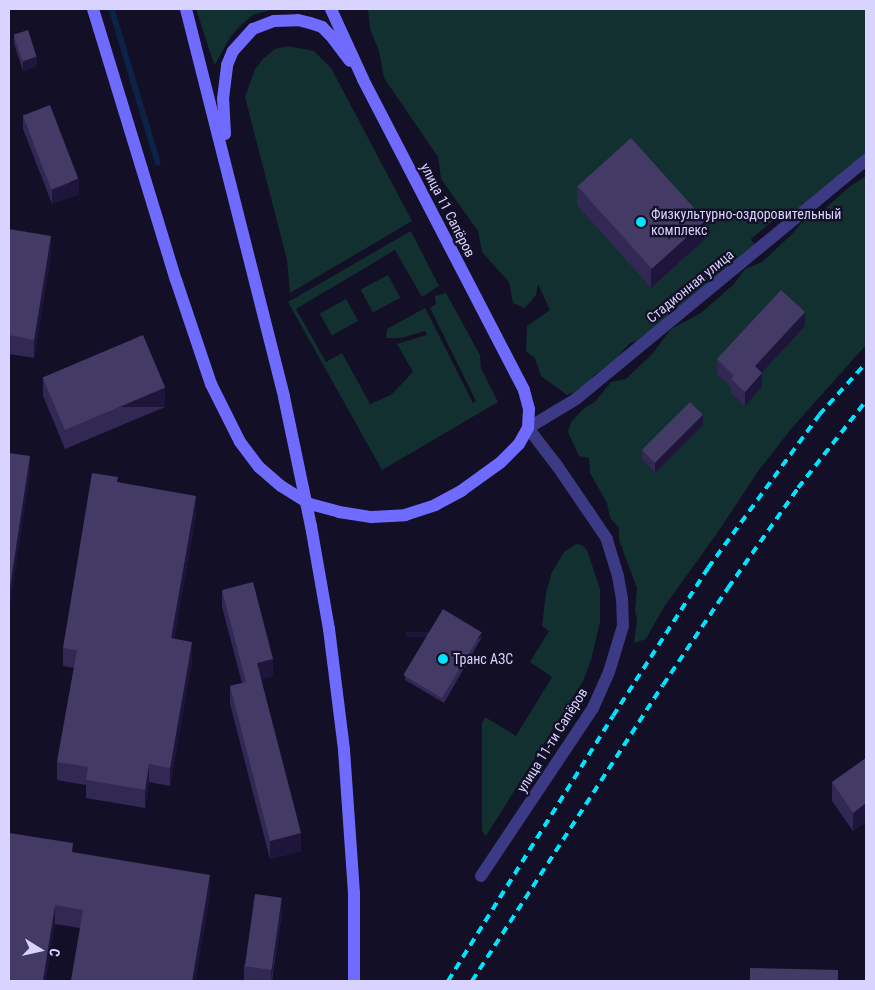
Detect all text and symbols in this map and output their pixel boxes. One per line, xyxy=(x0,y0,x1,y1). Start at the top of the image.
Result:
street label: улица 11 Сапёров xyxy=(417,160,479,260)
place label: Физкультурно-оздоровительный комплекс xyxy=(651,206,841,238)
marker: Физкультурно-оздоровительный комплекс xyxy=(635,216,647,228)
street label: Стадионная улица xyxy=(643,246,737,326)
place label: Транс АЗС xyxy=(453,651,513,667)
marker: Транс АЗС xyxy=(437,653,449,665)
street label: улица 11-ти Сапёров xyxy=(513,685,591,795)
north arrow xyxy=(15,925,65,975)
text: С xyxy=(46,947,63,958)

